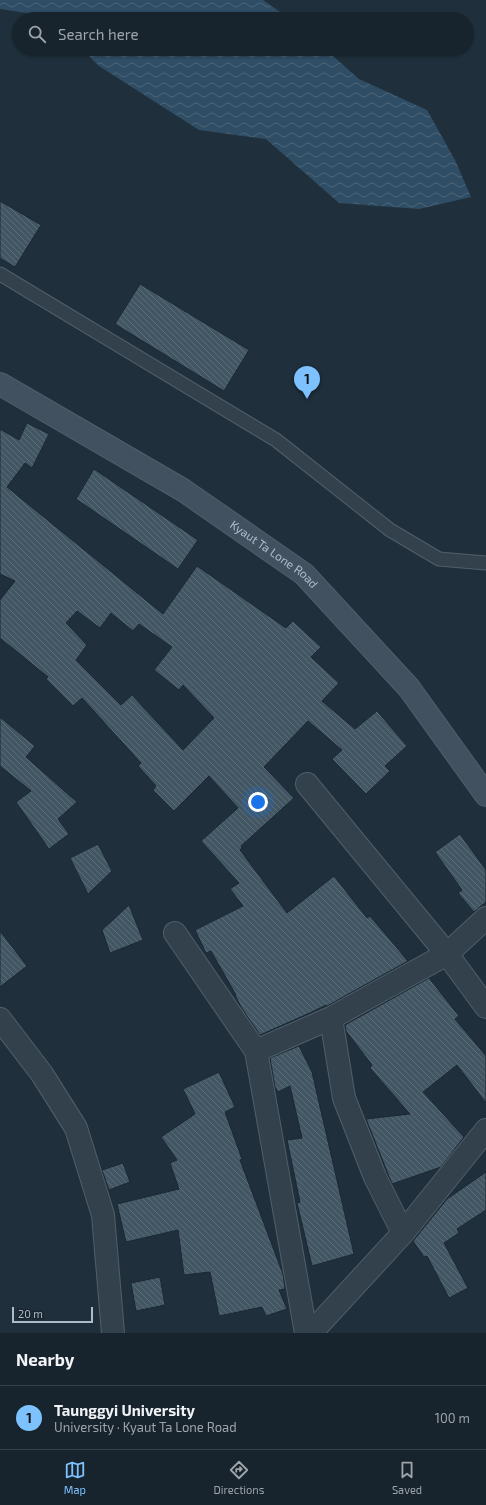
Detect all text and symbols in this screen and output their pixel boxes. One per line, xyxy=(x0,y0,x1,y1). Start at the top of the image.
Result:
search box xyxy=(12,12,474,56)
icon: search xyxy=(26,23,48,45)
text: Search here xyxy=(58,25,139,43)
pin: 1 xyxy=(294,366,320,399)
street label: Kyaut Ta Lone Road xyxy=(228,517,321,591)
your location xyxy=(248,792,268,812)
scale bar xyxy=(12,1305,93,1324)
text: 20 m xyxy=(18,1307,43,1320)
text: Nearby xyxy=(16,1349,74,1369)
text: Taunggyi University xyxy=(54,1401,195,1419)
text: 1 xyxy=(26,1410,32,1426)
text: 100 m xyxy=(435,1410,470,1426)
text: University · Kyaut Ta Lone Road xyxy=(54,1419,237,1435)
tab: Map xyxy=(64,1459,86,1496)
tab: Directions xyxy=(214,1459,264,1496)
tab: Saved xyxy=(392,1459,422,1496)

